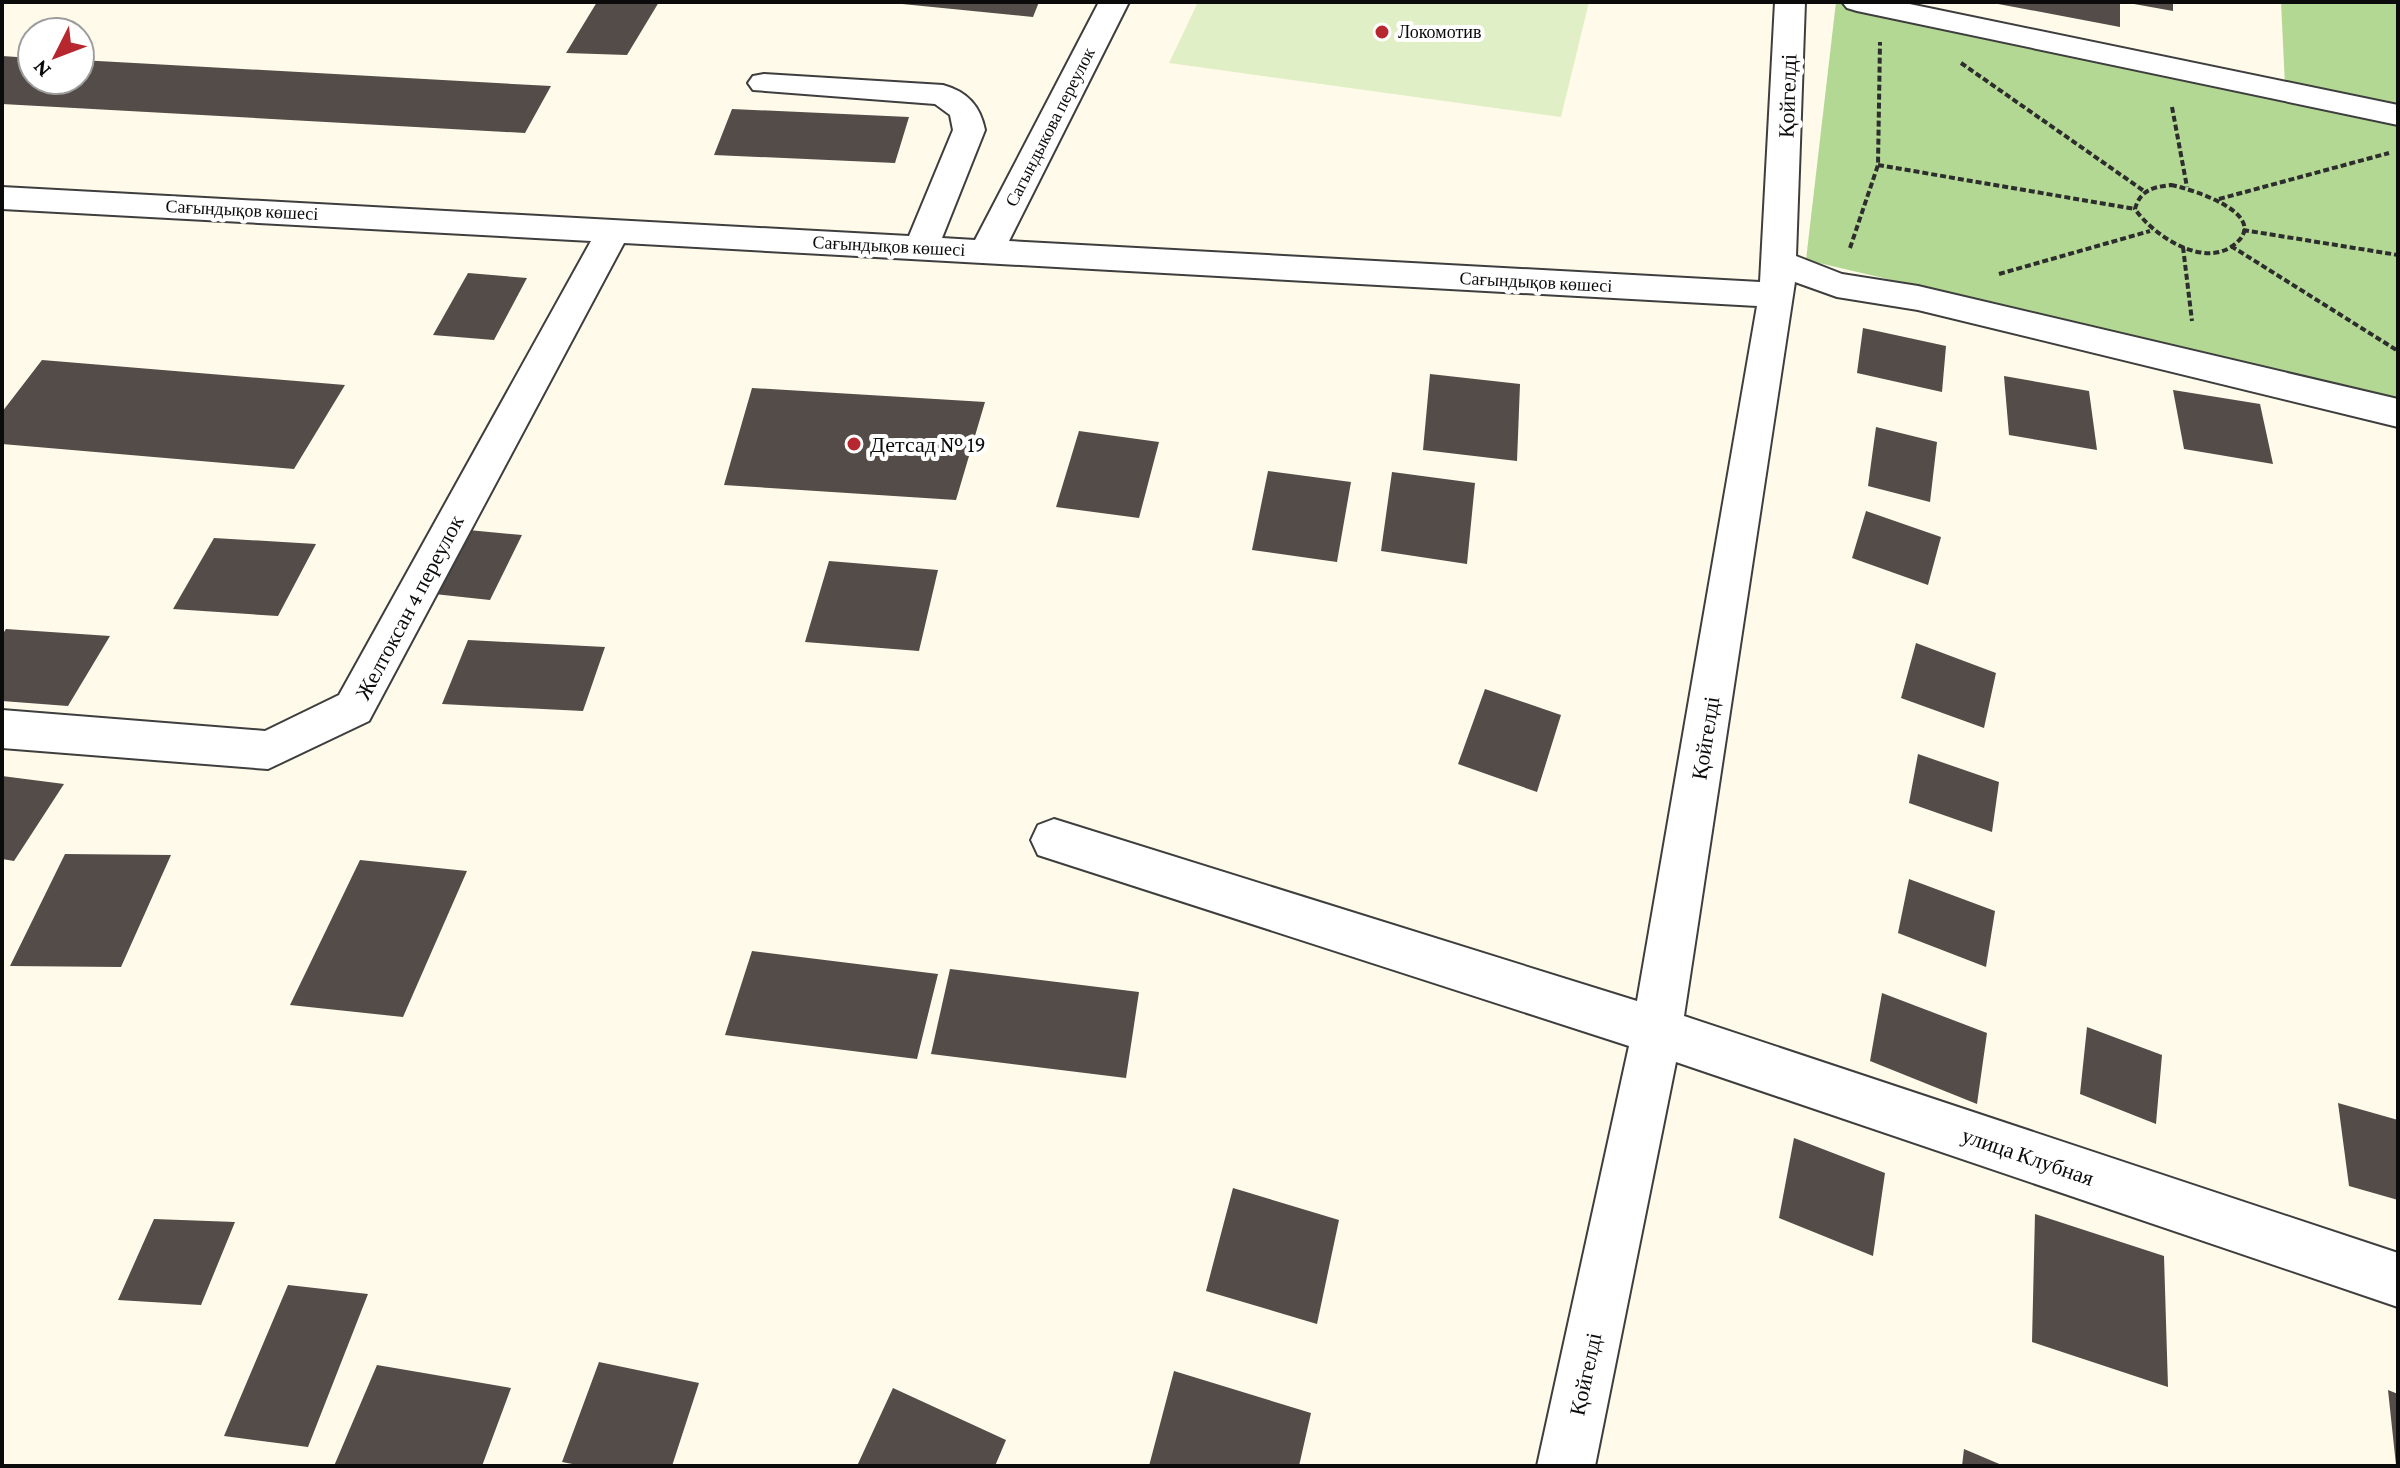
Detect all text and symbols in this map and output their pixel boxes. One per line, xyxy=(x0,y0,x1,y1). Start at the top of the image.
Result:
north arrow xyxy=(16,16,96,96)
place label: Локомотив xyxy=(1398,22,1481,42)
marker: Локомотив xyxy=(1373,23,1391,41)
street label: Сагындыкова переулок xyxy=(1001,44,1099,210)
street label: Қойгелді xyxy=(1774,53,1801,139)
text: N xyxy=(27,55,56,83)
street label: Сағындықов көшесі xyxy=(165,196,319,224)
street label: Сағындықов көшесі xyxy=(812,232,966,260)
street label: Сағындықов көшесі xyxy=(1459,268,1613,296)
place label: Детсад № 19 xyxy=(870,432,986,457)
marker: Детсад № 19 xyxy=(845,435,863,453)
street label: Желтоксан 4 переулок xyxy=(350,510,469,704)
street label: Қойгелді xyxy=(1687,695,1724,782)
street label: улица Клубная xyxy=(1959,1122,2097,1191)
street label: Қойгелді xyxy=(1565,1330,1606,1418)

